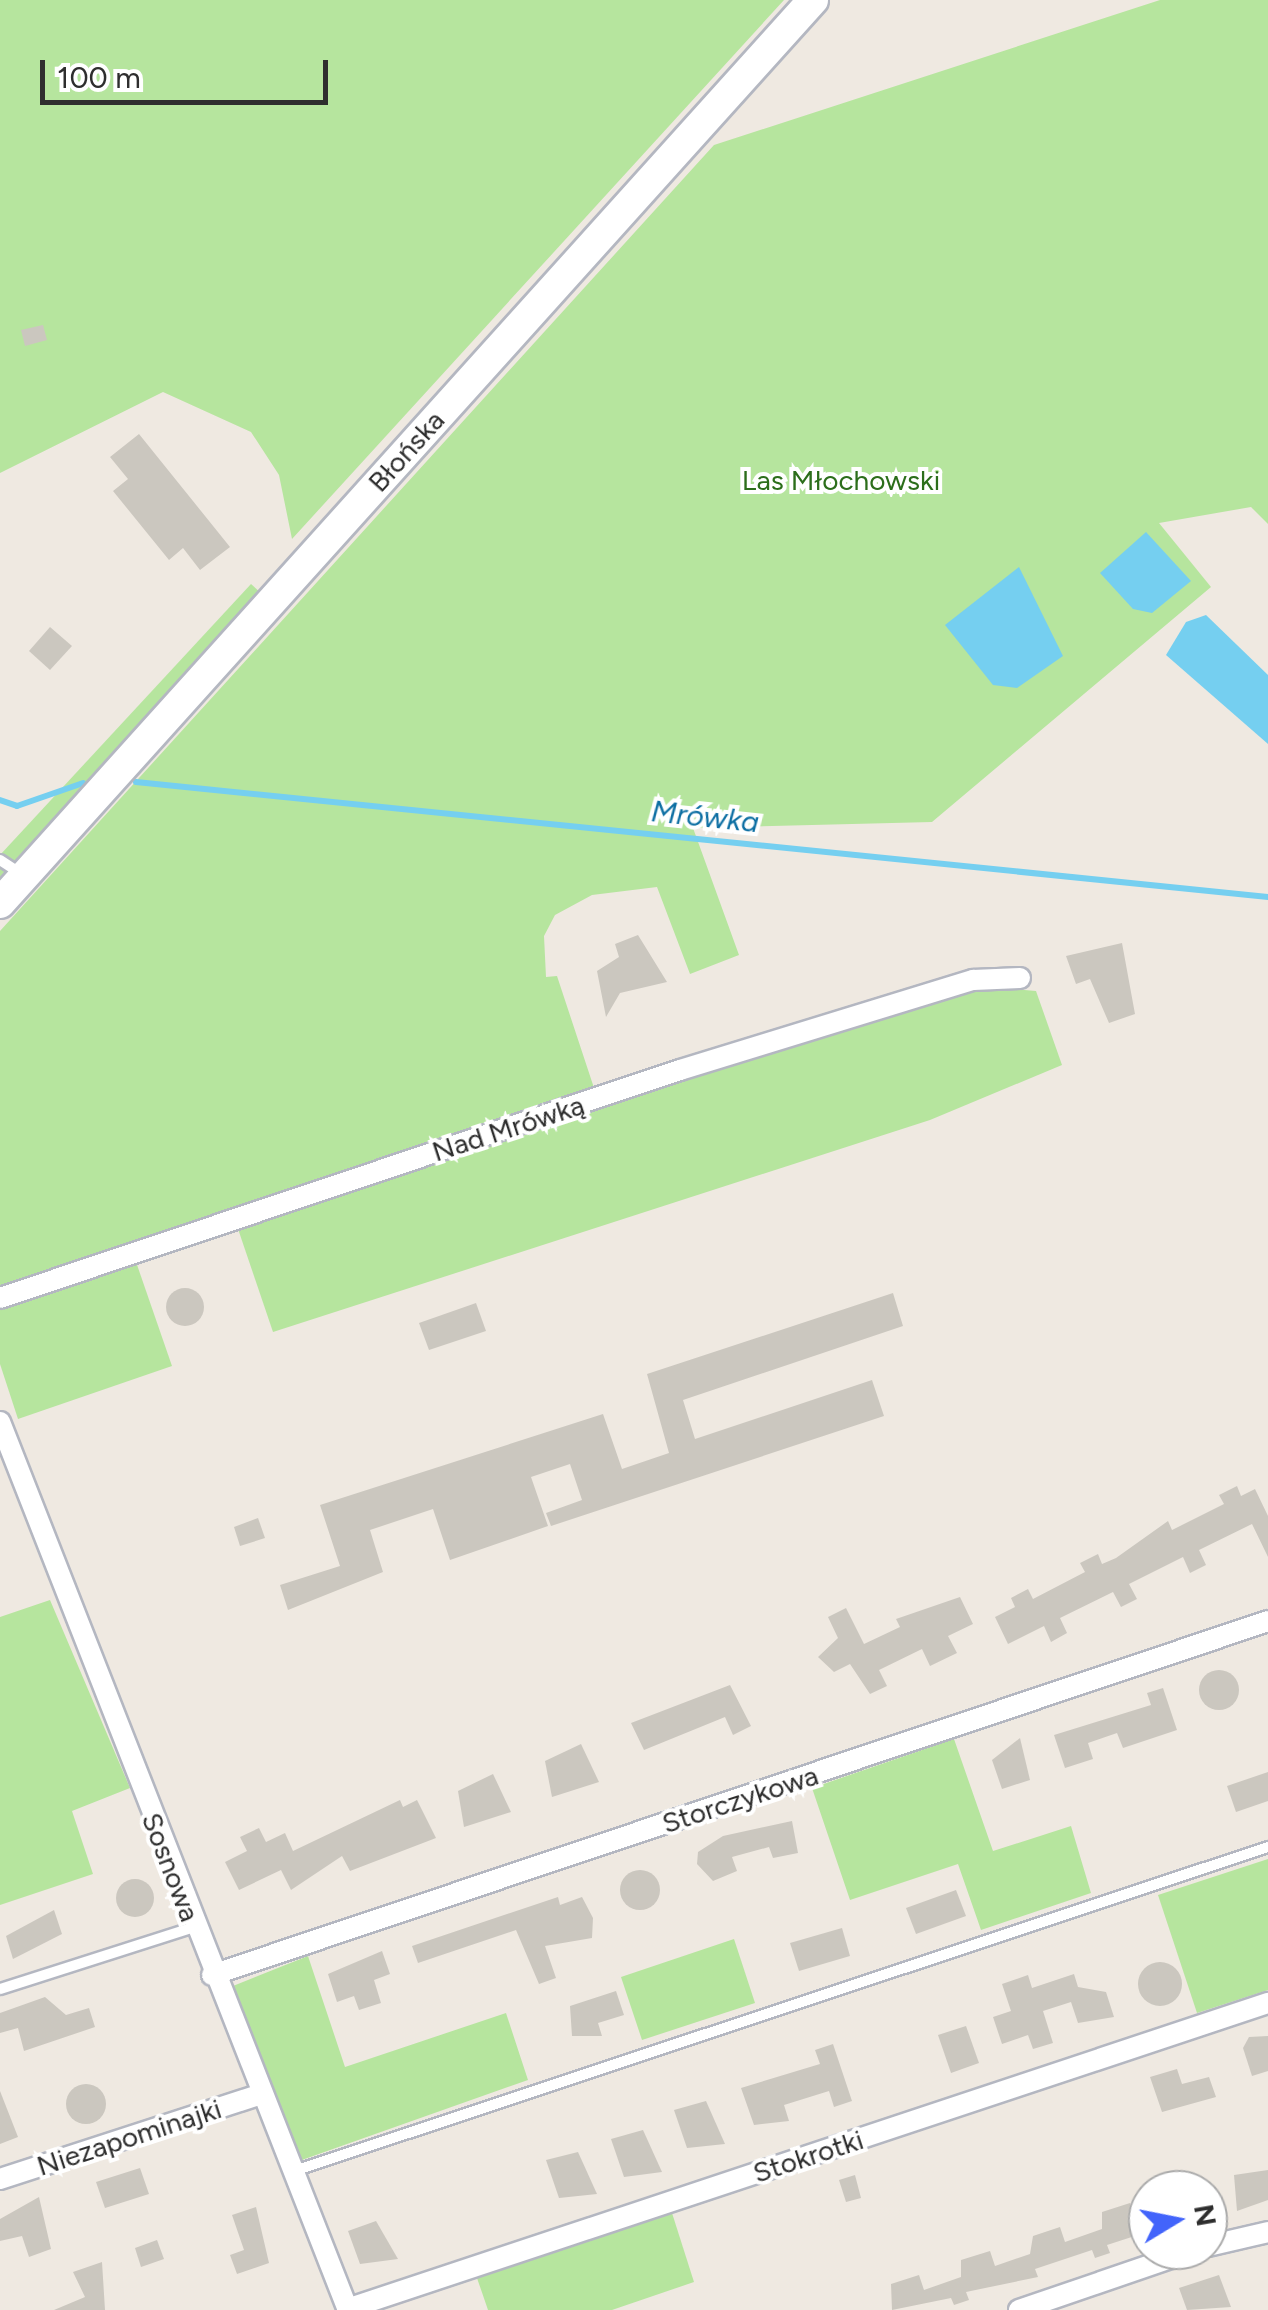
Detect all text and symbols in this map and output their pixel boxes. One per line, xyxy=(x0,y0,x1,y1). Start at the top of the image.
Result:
scale bar xyxy=(45,40,332,102)
text: 100 m xyxy=(57,59,141,96)
street label: Błońska xyxy=(361,404,451,498)
park label: Las Młochowski xyxy=(742,463,940,497)
water label: Mrówka xyxy=(649,793,761,841)
street label: Nad Mrówką xyxy=(428,1088,588,1168)
street label: Storczykowa xyxy=(658,1758,822,1840)
street label: Sosnowa xyxy=(135,1808,207,1926)
street label: Niezapominajki xyxy=(32,2091,226,2183)
street label: Stokrotki xyxy=(749,2122,867,2190)
north arrow xyxy=(1128,2170,1228,2270)
text: N xyxy=(1187,2202,1224,2229)

